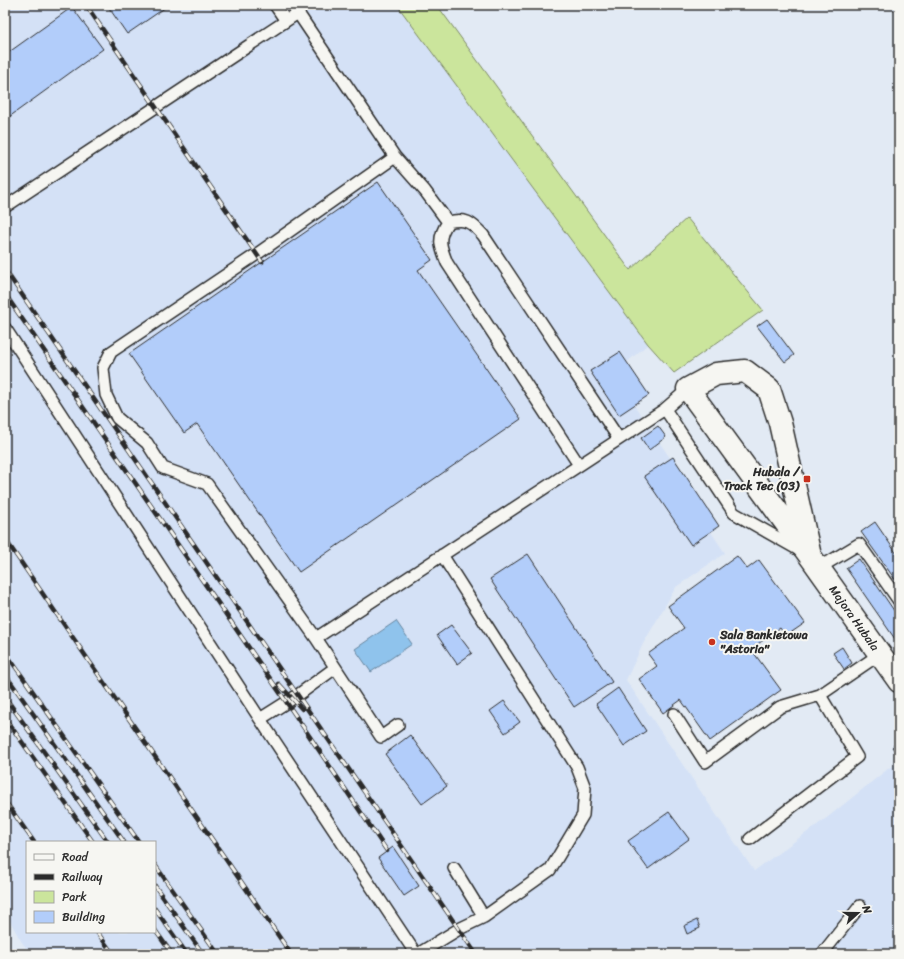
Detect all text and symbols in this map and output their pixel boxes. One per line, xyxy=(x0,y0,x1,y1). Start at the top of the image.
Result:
place label: Hubala / Track Tec (03) xyxy=(724,461,801,497)
marker: Hubala / Track Tec (03) xyxy=(802,474,812,484)
street label: Majora Hubala xyxy=(823,580,885,656)
place label: Sala Bankietowa "Astoria" xyxy=(719,624,808,660)
marker: Sala Bankietowa "Astoria" xyxy=(707,637,717,647)
legend xyxy=(26,841,156,933)
text: Road xyxy=(62,846,89,868)
text: Railway xyxy=(62,866,103,888)
text: Park xyxy=(62,886,87,908)
north arrow xyxy=(838,893,878,933)
text: N xyxy=(856,902,877,917)
text: Building xyxy=(62,906,105,928)

